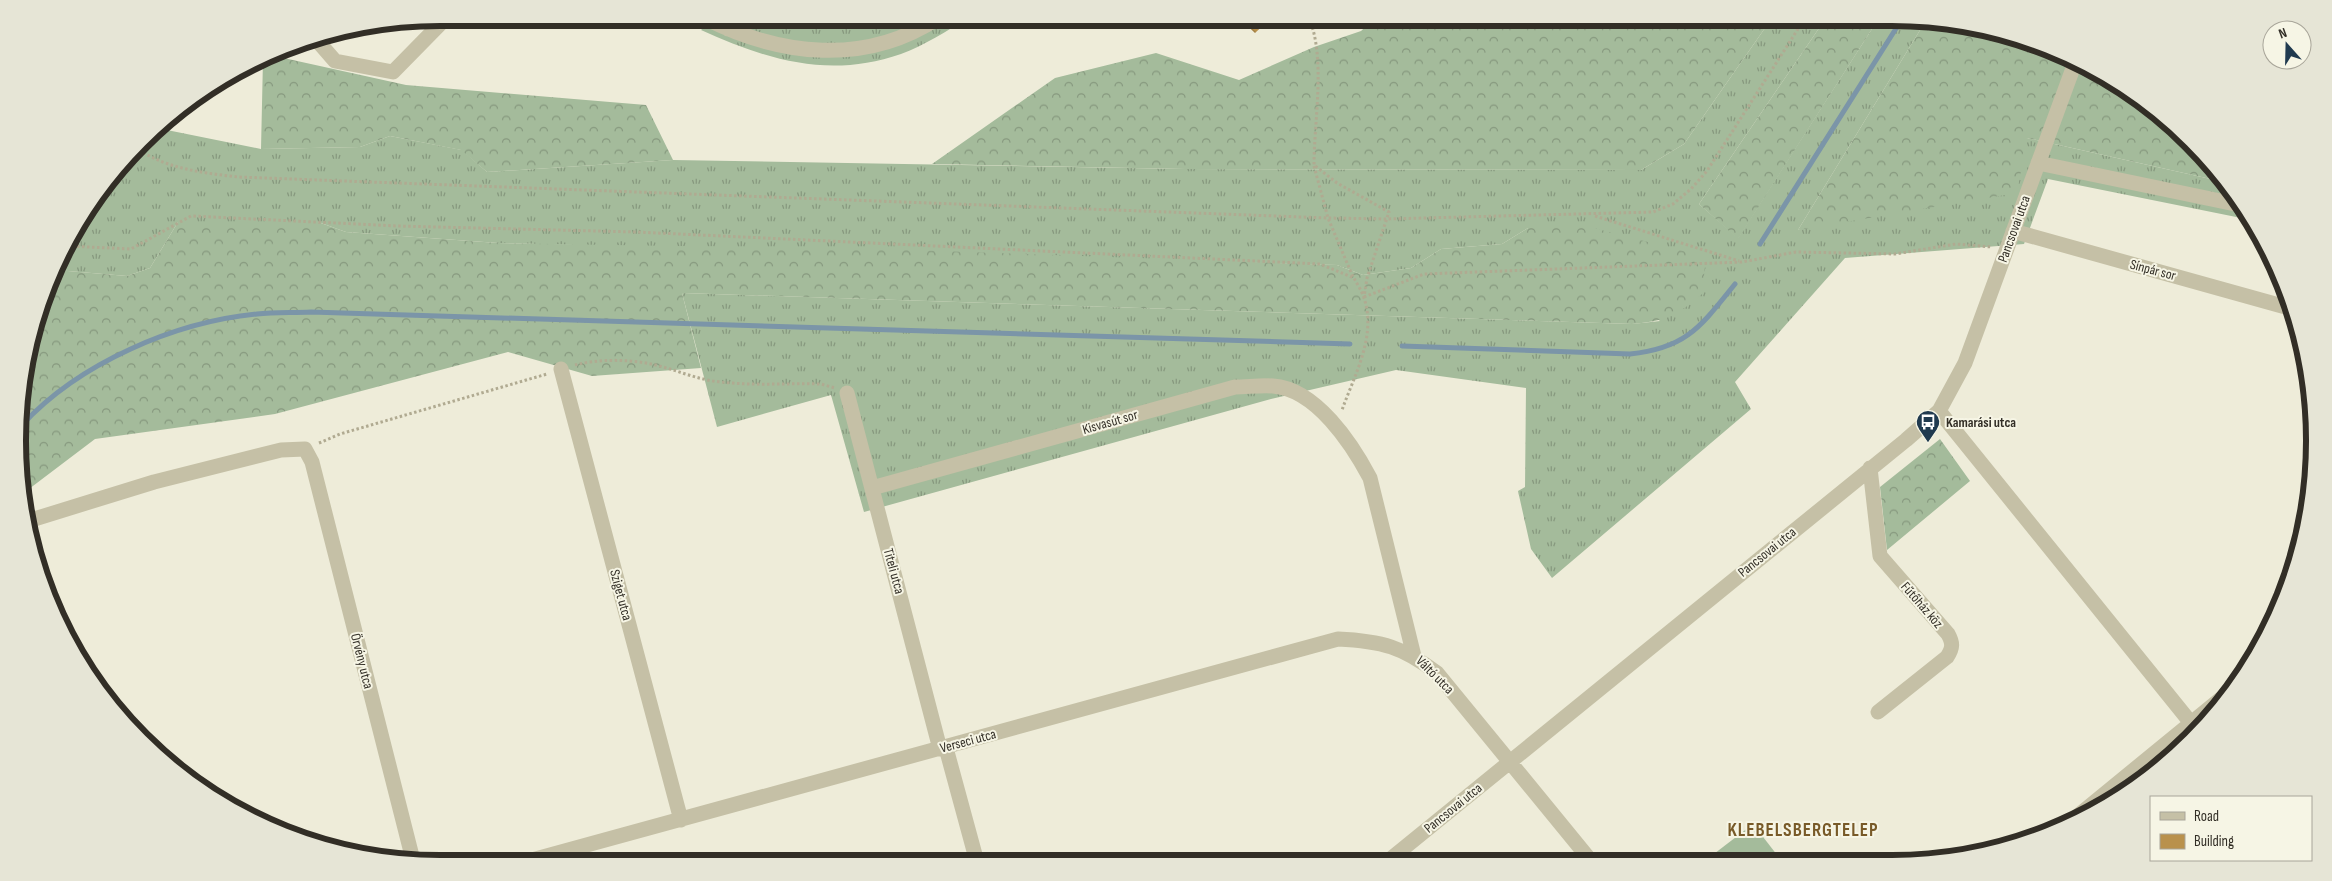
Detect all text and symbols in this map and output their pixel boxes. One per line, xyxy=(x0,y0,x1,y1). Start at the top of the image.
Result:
north arrow xyxy=(2262,20,2312,70)
text: N xyxy=(2276,24,2289,43)
street label: Pancsovai utca xyxy=(1994,193,2034,265)
street label: Sínpár sor xyxy=(2128,256,2178,284)
street label: Kisvasút sor xyxy=(1080,406,1140,438)
bus stop icon: Kamarási utca xyxy=(1915,409,1941,443)
place label: Kamarási utca xyxy=(1946,414,2016,431)
street label: Pancsovai utca xyxy=(1735,523,1799,581)
street label: Titeli utca xyxy=(880,546,908,596)
street label: Sziget utca xyxy=(606,568,636,622)
street label: Fűtőház köz xyxy=(1897,578,1947,632)
street label: Örvény utca xyxy=(347,632,377,690)
street label: Váltó utca xyxy=(1412,652,1458,698)
street label: Verseci utca xyxy=(938,725,998,757)
street label: Pancsovai utca xyxy=(1421,779,1485,837)
legend xyxy=(2150,796,2312,861)
text: Road xyxy=(2194,807,2219,826)
district label: KLEBELSBERGTELEP xyxy=(1727,819,1879,842)
text: Building xyxy=(2194,832,2234,851)

